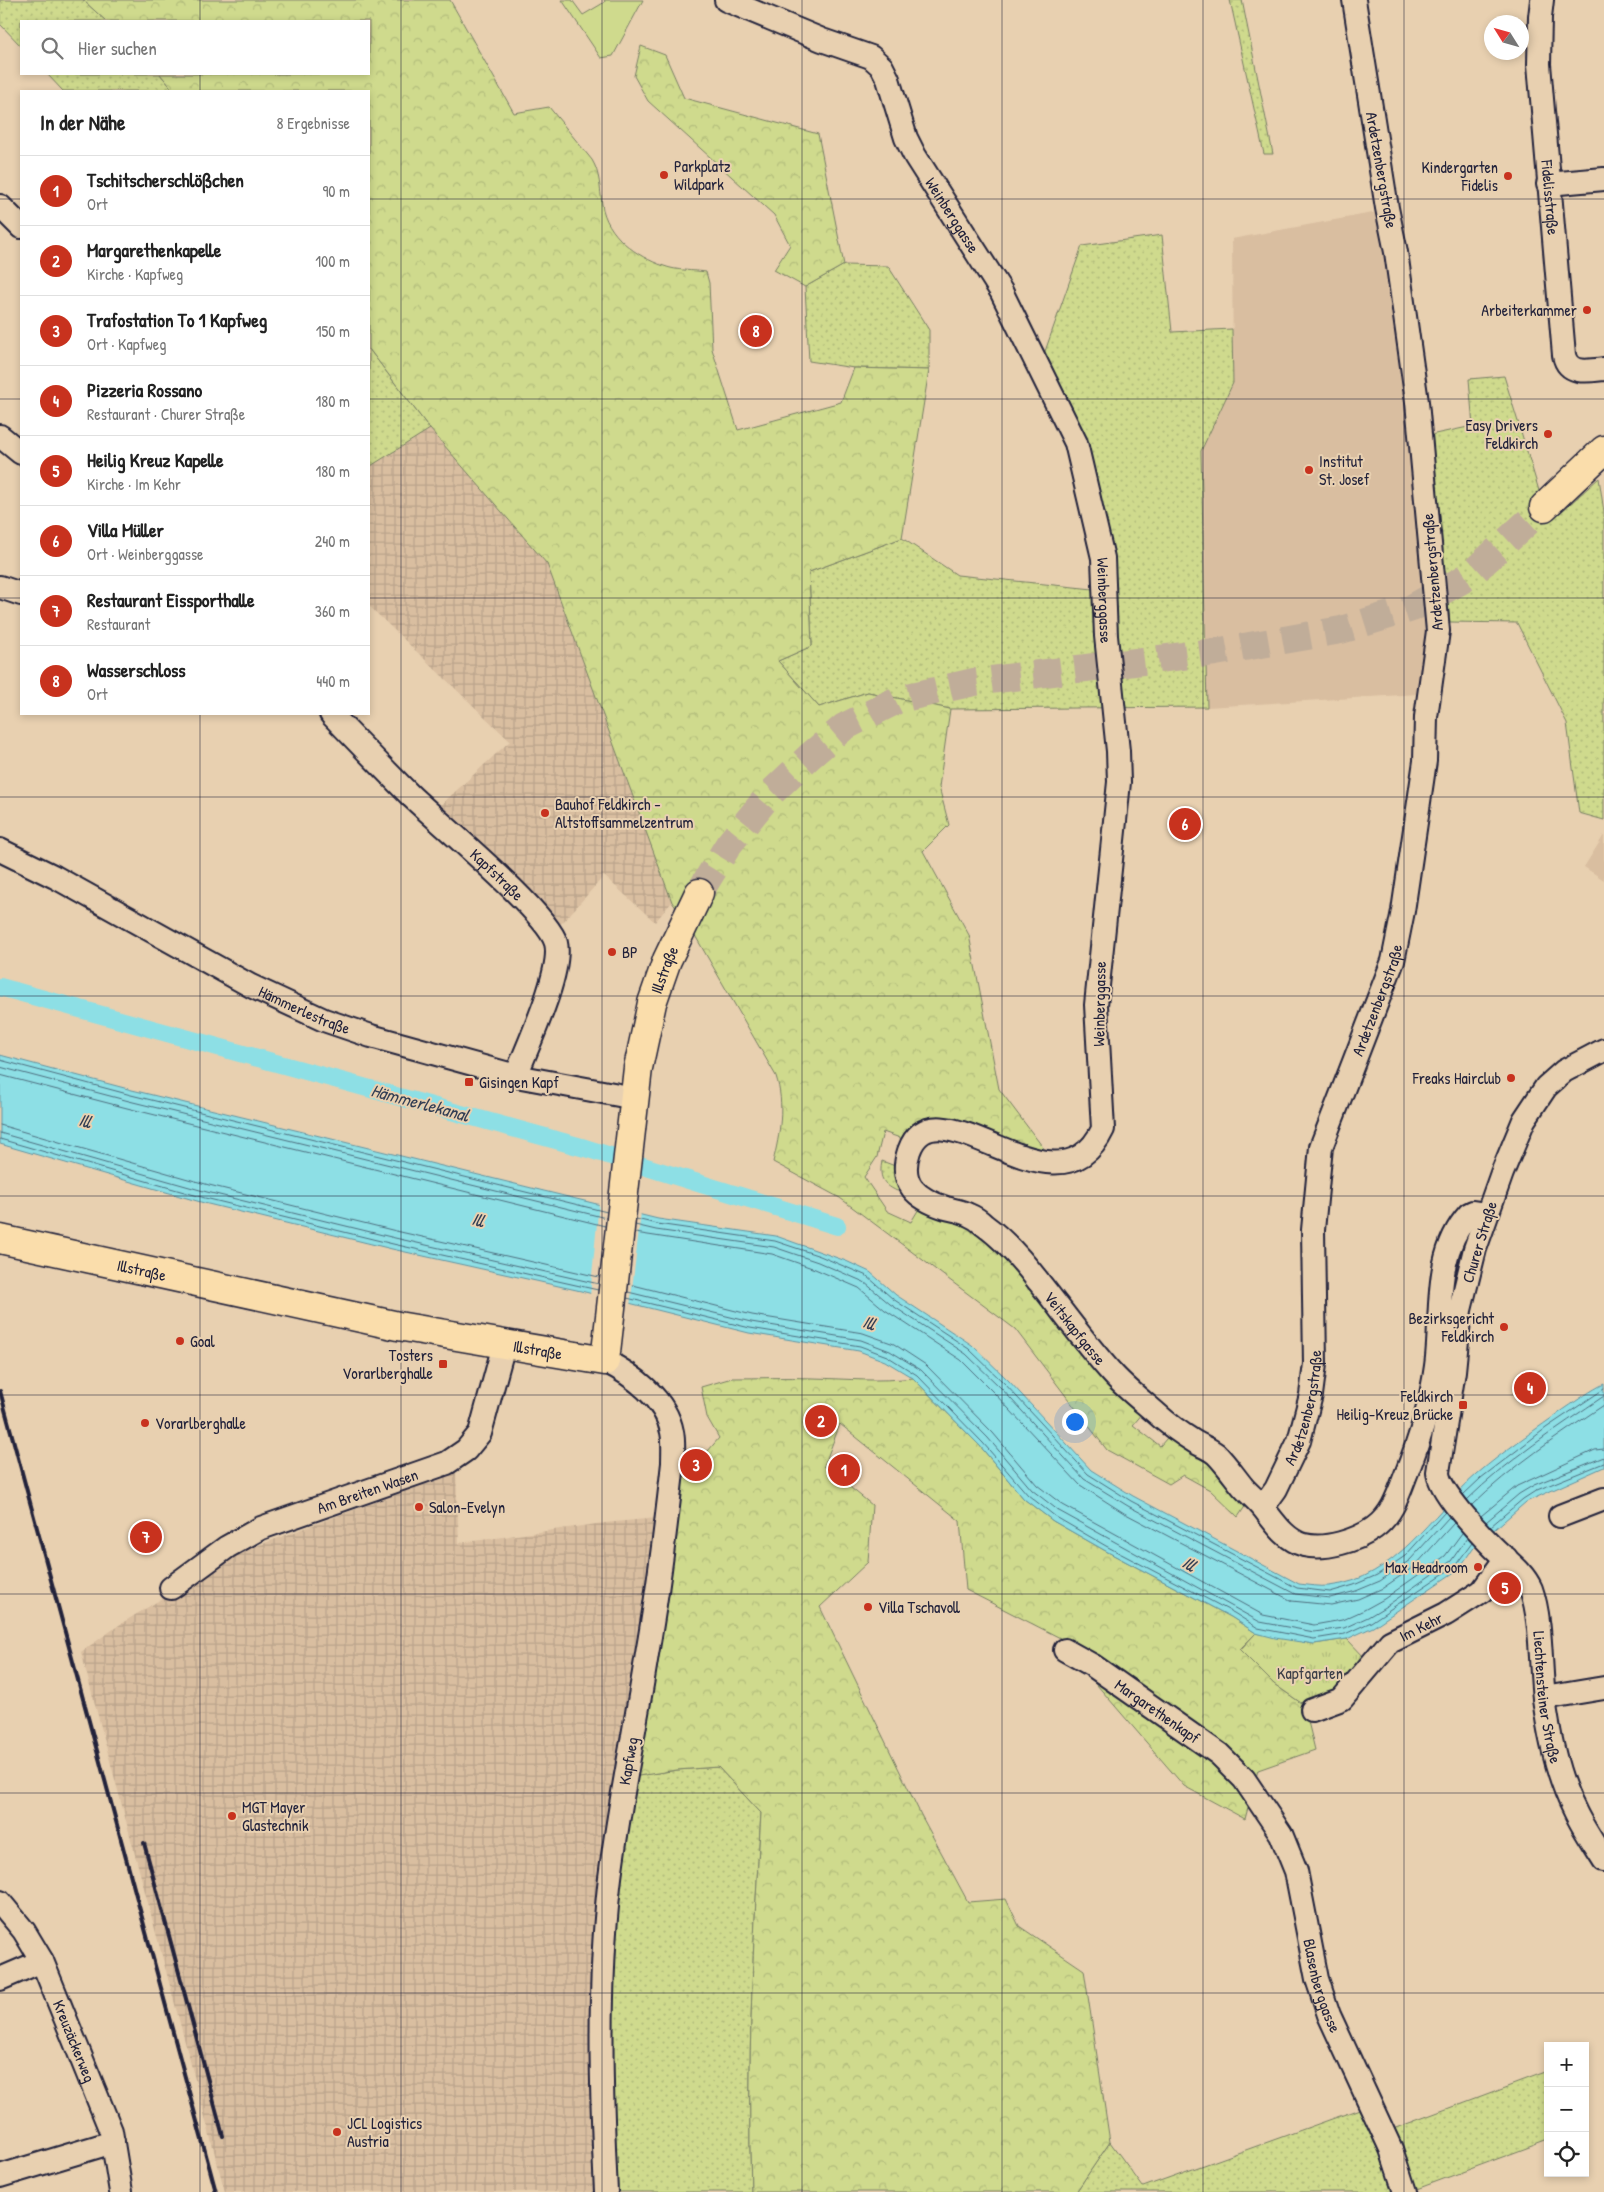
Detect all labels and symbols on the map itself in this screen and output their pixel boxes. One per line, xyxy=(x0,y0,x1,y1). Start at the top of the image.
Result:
north arrow xyxy=(1484,15,1529,60)
street label: Ardetzenbergstraße xyxy=(1361,110,1403,230)
place label: Parkplatz Wildpark xyxy=(674,155,731,195)
place label: Kindergarten Fidelis xyxy=(1421,156,1498,196)
street label: Fidelisstraße xyxy=(1536,158,1565,236)
marker: Parkplatz Wildpark xyxy=(658,169,670,181)
marker: Kindergarten Fidelis xyxy=(1502,170,1514,182)
street label: Weinberggasse xyxy=(920,173,985,258)
place label: Arbeiterkammer xyxy=(1481,299,1577,321)
marker: Arbeiterkammer xyxy=(1581,304,1593,316)
pin: 8 xyxy=(740,312,772,350)
place label: Easy Drivers Feldkirch xyxy=(1466,414,1538,454)
marker: Easy Drivers Feldkirch xyxy=(1542,428,1554,440)
place label: Institut St. Josef xyxy=(1319,450,1370,490)
marker: Institut St. Josef xyxy=(1303,464,1315,476)
street label: Ardetzenbergstraße xyxy=(1416,512,1448,632)
street label: Weinberggasse xyxy=(1092,557,1118,645)
place label: Bauhof Feldkirch - Altstoffsammelzentrum xyxy=(555,793,693,833)
pin: 6 xyxy=(1169,805,1201,843)
marker: Bauhof Feldkirch - Altstoffsammelzentrum xyxy=(539,807,551,819)
street label: Kapfstraße xyxy=(465,844,529,906)
place label: BP xyxy=(622,941,638,963)
street label: Illstraße xyxy=(645,942,683,997)
street label: Ardetzenbergstraße xyxy=(1346,942,1407,1059)
marker: BP xyxy=(606,946,618,958)
street label: Weinberggasse xyxy=(1087,961,1111,1047)
street label: Hämmerlestraße xyxy=(255,980,354,1039)
place label: Freaks Hairclub xyxy=(1412,1067,1501,1089)
place label: Gisingen Kapf xyxy=(479,1071,559,1093)
marker: Freaks Hairclub xyxy=(1505,1072,1517,1084)
marker: Gisingen Kapf xyxy=(463,1076,475,1088)
water label: Hämmerlekanal xyxy=(368,1077,473,1128)
water label: Ill xyxy=(76,1107,95,1134)
street label: Churer Straße xyxy=(1456,1198,1502,1286)
water label: Ill xyxy=(469,1206,488,1233)
street label: Illstraße xyxy=(115,1254,169,1286)
street label: Veitskapfgasse xyxy=(1039,1287,1111,1370)
place label: Bezirksgericht Feldkirch xyxy=(1408,1307,1494,1347)
water label: Ill xyxy=(860,1309,880,1337)
marker: Bezirksgericht Feldkirch xyxy=(1498,1321,1510,1333)
place label: Goal xyxy=(190,1330,215,1352)
marker: Goal xyxy=(174,1335,186,1347)
street label: Illstraße xyxy=(511,1335,565,1365)
place label: Tosters Vorarlberghalle xyxy=(342,1344,434,1384)
street label: Ardetzenbergstraße xyxy=(1278,1350,1326,1469)
marker: Tosters Vorarlberghalle xyxy=(437,1358,449,1370)
pin: 4 xyxy=(1514,1369,1546,1407)
place label: Feldkirch Heilig-Kreuz Brücke xyxy=(1336,1385,1454,1425)
marker: Feldkirch Heilig-Kreuz Brücke xyxy=(1457,1399,1469,1411)
pin: 2 xyxy=(805,1402,837,1440)
your location xyxy=(1062,1409,1088,1435)
place label: Vorarlberghalle xyxy=(155,1412,246,1434)
marker: Vorarlberghalle xyxy=(139,1417,151,1429)
pin: 3 xyxy=(680,1446,712,1484)
pin: 1 xyxy=(828,1451,860,1489)
street label: Am Breiten Wasen xyxy=(314,1463,421,1519)
place label: Salon-Evelyn xyxy=(429,1496,505,1518)
marker: Salon-Evelyn xyxy=(413,1501,425,1513)
pin: 7 xyxy=(130,1518,162,1556)
water label: Ill xyxy=(1178,1550,1202,1578)
place label: Max Headroom xyxy=(1385,1556,1468,1578)
marker: Max Headroom xyxy=(1472,1561,1484,1573)
pin: 5 xyxy=(1489,1569,1521,1607)
place label: Villa Tschavoll xyxy=(878,1596,960,1618)
marker: Villa Tschavoll xyxy=(862,1601,874,1613)
street label: Im Kehr xyxy=(1395,1606,1446,1647)
street label: Liechtensteiner Straße xyxy=(1528,1630,1567,1766)
park label: Kapfgarten xyxy=(1277,1662,1343,1684)
street label: Margarethenkapf xyxy=(1111,1673,1205,1749)
street label: Kapfweg xyxy=(613,1735,643,1787)
place label: MGT Mayer Glastechnik xyxy=(242,1796,309,1836)
marker: MGT Mayer Glastechnik xyxy=(226,1810,238,1822)
street label: Blasenberggasse xyxy=(1298,1937,1347,2036)
street label: Kreuzäckerweg xyxy=(48,1997,101,2085)
place label: JCL Logistics Austria xyxy=(347,2112,422,2152)
marker: JCL Logistics Austria xyxy=(331,2126,343,2138)

